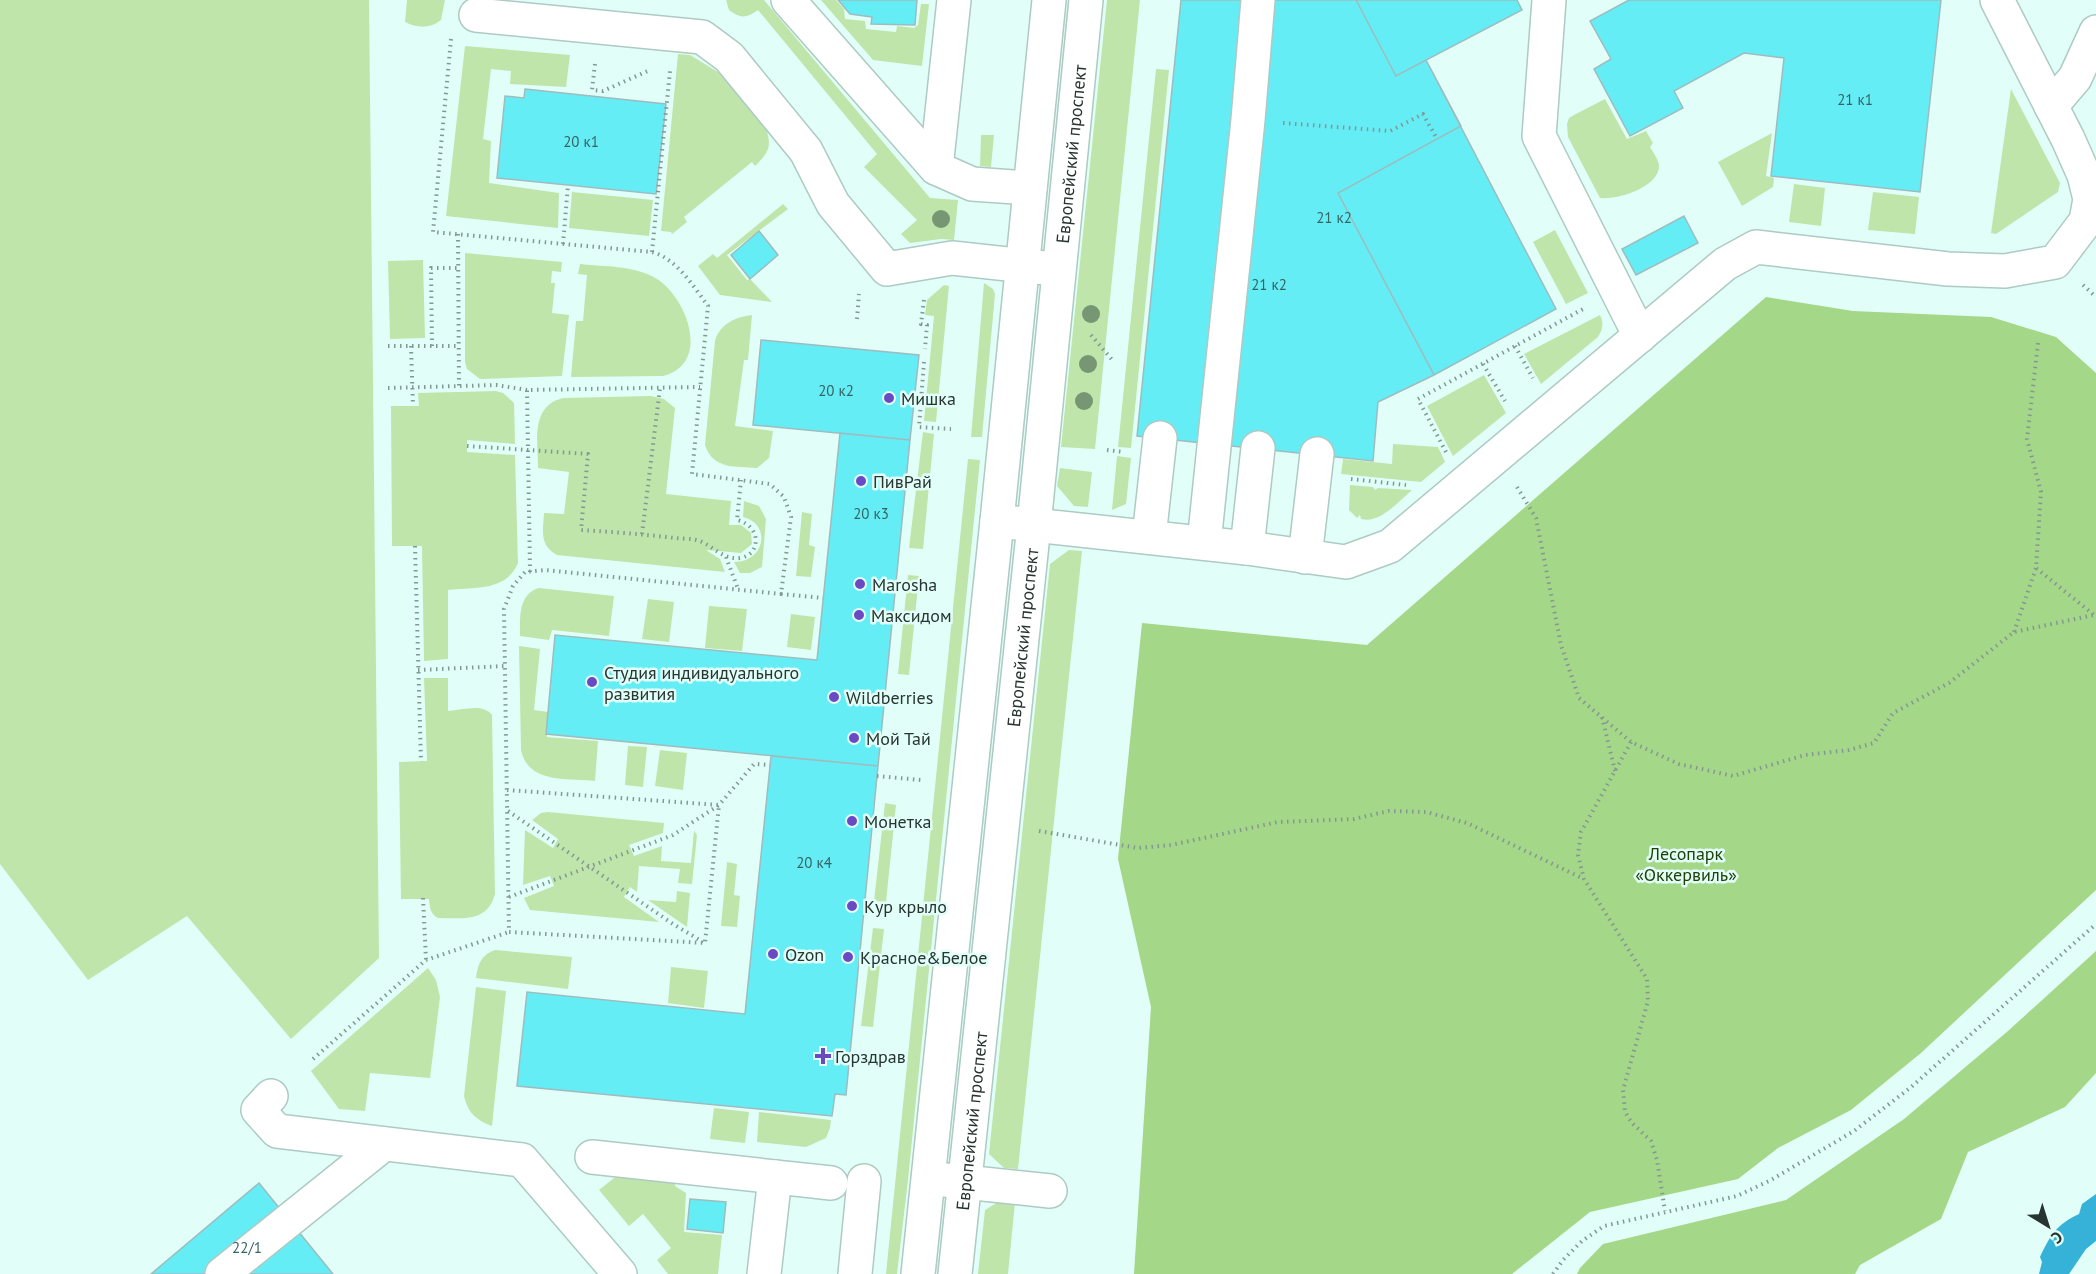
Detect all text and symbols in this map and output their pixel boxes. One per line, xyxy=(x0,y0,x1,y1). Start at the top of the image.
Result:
street label: Европейский проспект xyxy=(1050,63,1091,244)
house number: 21 к1 xyxy=(1837,90,1873,109)
house number: 20 к1 xyxy=(563,132,599,151)
house number: 21 к2 xyxy=(1316,208,1352,227)
house number: 21 к2 xyxy=(1251,275,1287,294)
house number: 20 к2 xyxy=(818,381,854,400)
place label: Мишка xyxy=(901,387,956,410)
marker: Мишка xyxy=(882,391,896,405)
place label: ПивРай xyxy=(873,470,932,493)
marker: ПивРай xyxy=(854,474,868,488)
house number: 20 к3 xyxy=(853,504,889,523)
street label: Европейский проспект xyxy=(1001,546,1043,728)
place label: Marosha xyxy=(872,573,937,596)
marker: Marosha xyxy=(853,577,867,591)
place label: Максидом xyxy=(871,604,952,627)
marker: Максидом xyxy=(852,608,866,622)
place label: Студия индивидуального развития xyxy=(604,661,799,705)
marker: Студия индивидуального развития xyxy=(585,675,599,689)
place label: Wildberries xyxy=(846,686,933,709)
marker: Wildberries xyxy=(827,690,841,704)
place label: Мой Тай xyxy=(866,727,931,750)
marker: Мой Тай xyxy=(847,731,861,745)
place label: Монетка xyxy=(864,810,931,833)
marker: Монетка xyxy=(845,814,859,828)
park label: Лесопарк «Оккервиль» xyxy=(1635,842,1737,886)
house number: 20 к4 xyxy=(796,853,832,872)
place label: Кур крыло xyxy=(864,895,947,918)
marker: Кур крыло xyxy=(845,899,859,913)
place label: Ozon xyxy=(785,943,824,966)
place label: Красное&Белое xyxy=(860,946,987,969)
marker: Ozon xyxy=(766,947,780,961)
marker: Красное&Белое xyxy=(841,950,855,964)
street label: Европейский проспект xyxy=(950,1030,992,1211)
place label: Горздрав xyxy=(835,1045,906,1068)
marker: Горздрав xyxy=(816,1049,830,1063)
north arrow xyxy=(2018,1196,2078,1256)
text: С xyxy=(2048,1227,2067,1248)
house number: 22/1 xyxy=(232,1238,262,1257)

